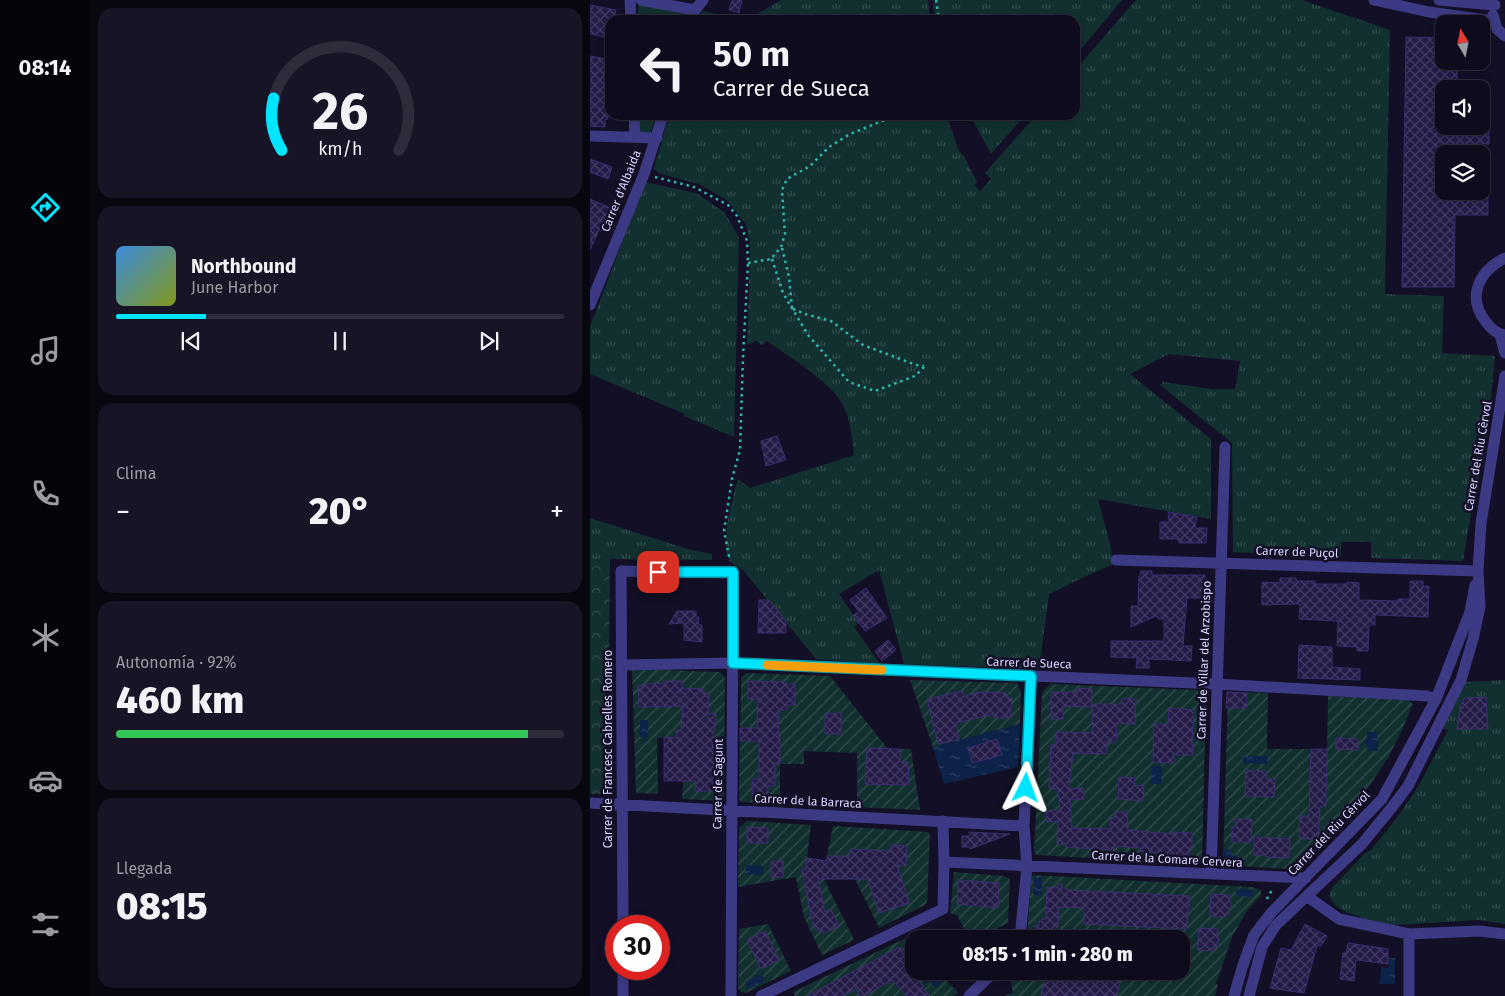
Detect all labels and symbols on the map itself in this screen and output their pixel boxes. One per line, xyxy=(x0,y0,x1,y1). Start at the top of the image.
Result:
north arrow xyxy=(1435,15,1490,70)
street label: Carrer d'Albaida xyxy=(598,148,644,234)
street label: Carrer del Riu Cèrvol xyxy=(1461,399,1495,512)
street label: Carrer de Puçol xyxy=(1255,544,1339,560)
pin xyxy=(637,551,679,593)
street label: Carrer de Villar del Arzobispo xyxy=(1194,580,1214,740)
street label: Carrer de Francesc Cabrelles Romero xyxy=(601,650,615,848)
street label: Carrer de Sueca xyxy=(986,655,1072,671)
street label: Carrer de Sagunt xyxy=(710,738,726,829)
position arrow xyxy=(999,761,1051,813)
street label: Carrer del Riu Cèrvol xyxy=(1285,788,1373,878)
street label: Carrer de la Barraca xyxy=(754,791,862,811)
street label: Carrer de la Comare Cervera xyxy=(1091,848,1243,870)
speed limit sign: 30 xyxy=(605,915,670,980)

